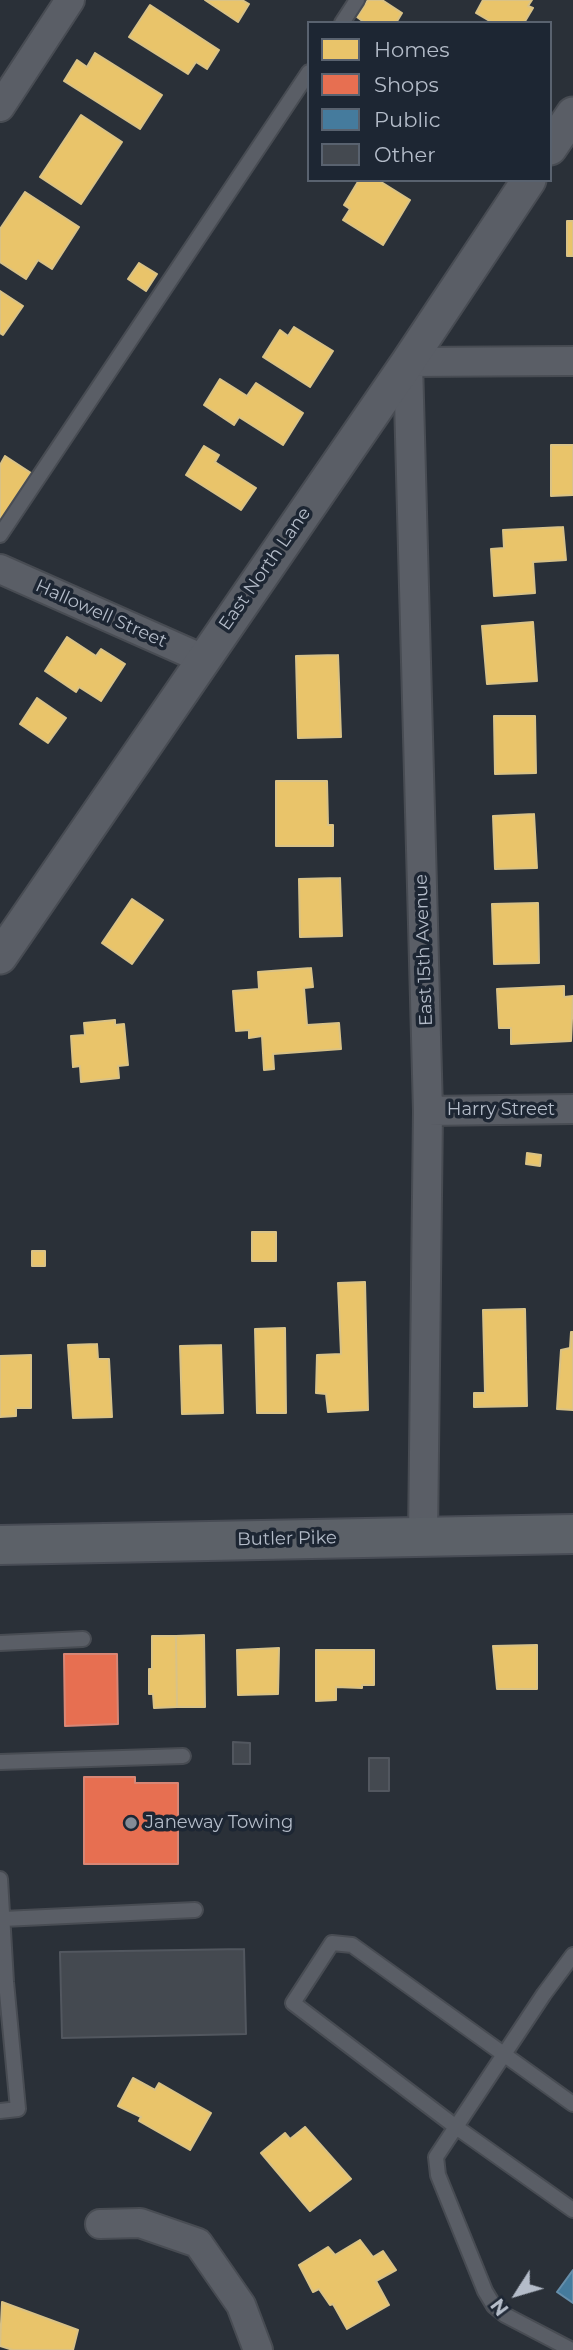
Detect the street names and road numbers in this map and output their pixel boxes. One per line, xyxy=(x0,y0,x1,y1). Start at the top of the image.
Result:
street label: East North Lane xyxy=(215,503,315,635)
street label: Hallowell Street xyxy=(32,575,170,653)
street label: East 15th Avenue xyxy=(411,874,437,1026)
street label: Harry Street xyxy=(447,1099,555,1121)
street label: Butler Pike xyxy=(237,1527,337,1551)

